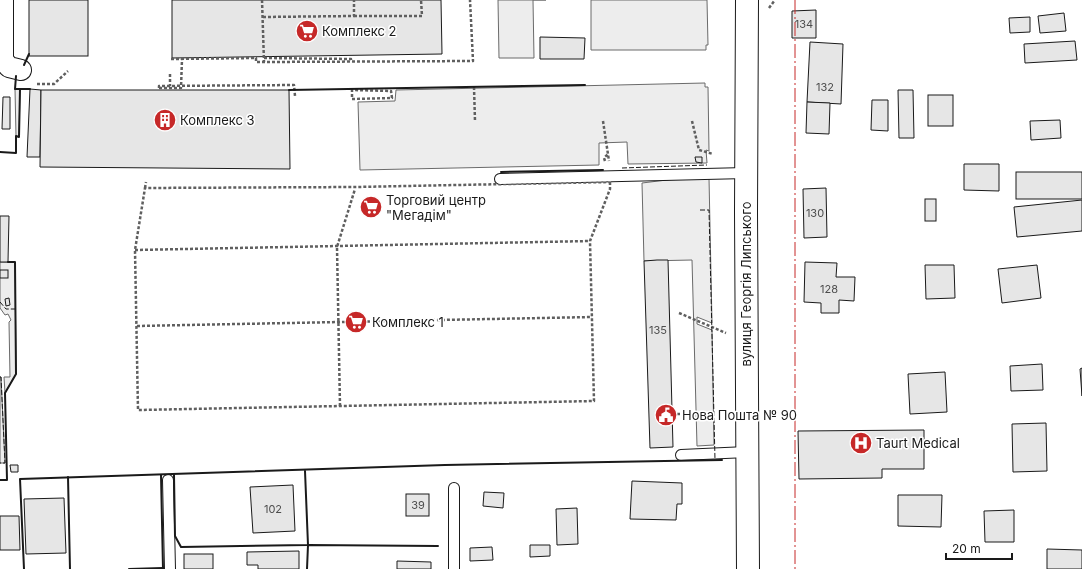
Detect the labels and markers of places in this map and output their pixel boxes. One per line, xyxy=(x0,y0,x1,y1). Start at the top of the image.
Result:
supermarket icon: Комплекс 2 xyxy=(294,18,320,44)
place label: Комплекс 2 xyxy=(322,23,397,39)
building icon: Комплекс 3 xyxy=(152,107,178,133)
place label: Комплекс 3 xyxy=(180,112,255,128)
place label: Торговий центр "Мегадім" xyxy=(386,192,486,223)
supermarket icon: Торговий центр "Мегадім" xyxy=(358,194,384,220)
supermarket icon: Комплекс 1 xyxy=(343,309,369,335)
place label: Комплекс 1 xyxy=(372,314,444,330)
public building icon: Нова Пошта № 90 xyxy=(653,402,679,428)
place label: Нова Пошта № 90 xyxy=(682,407,797,423)
hospital icon: Taurt Medical xyxy=(848,430,874,456)
place label: Taurt Medical xyxy=(876,435,960,451)

